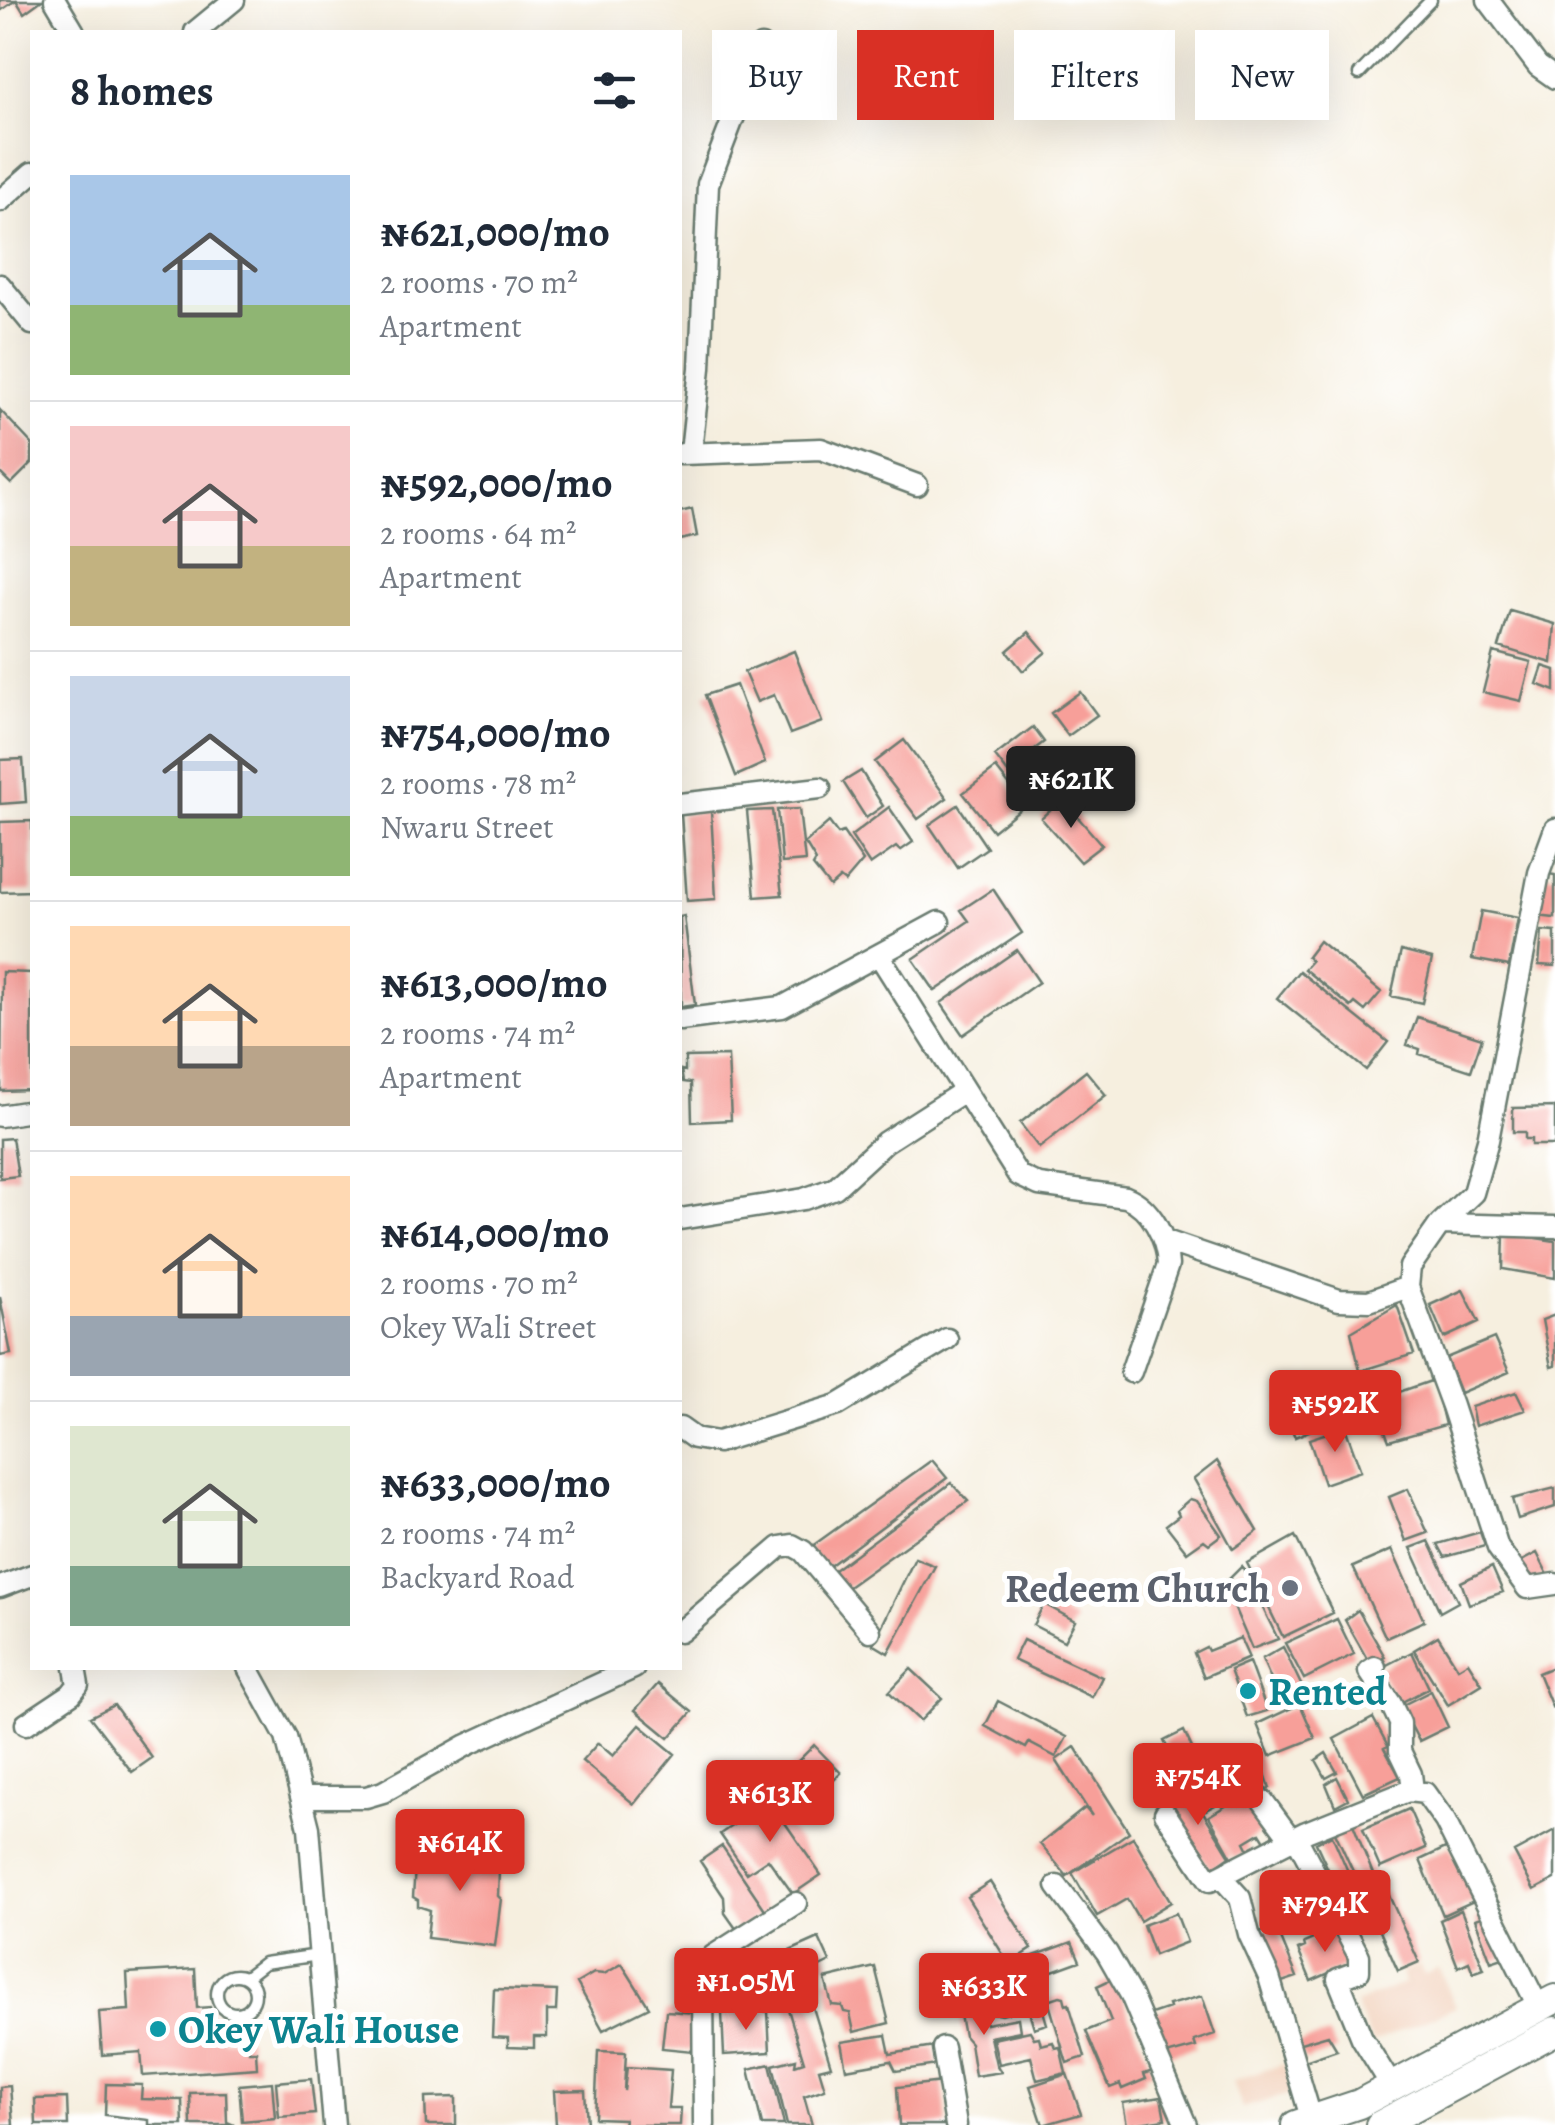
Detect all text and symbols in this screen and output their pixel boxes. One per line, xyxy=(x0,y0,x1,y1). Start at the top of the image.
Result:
chip: Buy xyxy=(712,30,837,120)
chip: Rent xyxy=(857,30,994,120)
chip: Filters xyxy=(1014,30,1175,120)
chip: New xyxy=(1195,30,1329,120)
text: 8 homes xyxy=(70,62,214,119)
icon: filters xyxy=(587,63,642,118)
text: ₦621,000/mo xyxy=(380,203,610,260)
icon: home xyxy=(150,215,270,335)
text: 2 rooms · 70 m² xyxy=(380,260,578,304)
text: Apartment xyxy=(380,304,522,348)
text: ₦592,000/mo xyxy=(380,454,613,511)
icon: home xyxy=(150,466,270,586)
text: 2 rooms · 64 m² xyxy=(380,511,577,555)
text: Apartment xyxy=(380,555,522,599)
text: ₦754,000/mo xyxy=(380,704,611,761)
icon: home xyxy=(150,716,270,836)
pin: ₦621K xyxy=(1001,746,1141,831)
text: ₦621K xyxy=(1028,756,1114,800)
text: 2 rooms · 78 m² xyxy=(380,761,576,805)
text: Nwaru Street xyxy=(380,805,554,849)
text: ₦613,000/mo xyxy=(380,954,608,1011)
icon: home xyxy=(150,966,270,1086)
text: 2 rooms · 74 m² xyxy=(380,1011,575,1055)
text: Apartment xyxy=(380,1055,522,1099)
text: ₦614,000/mo xyxy=(380,1204,609,1261)
icon: home xyxy=(150,1216,270,1336)
text: 2 rooms · 70 m² xyxy=(380,1261,578,1305)
text: Okey Wali Street xyxy=(380,1305,596,1349)
pin: ₦592K xyxy=(1265,1370,1405,1455)
text: ₦592K xyxy=(1291,1380,1379,1424)
text: ₦633,000/mo xyxy=(380,1454,611,1511)
icon: home xyxy=(150,1466,270,1586)
text: 2 rooms · 74 m² xyxy=(380,1511,575,1555)
text: Backyard Road xyxy=(380,1555,574,1599)
place label: Redeem Church xyxy=(1005,1561,1270,1616)
marker: Redeem Church xyxy=(1279,1577,1301,1599)
place label: Rented xyxy=(1268,1664,1387,1719)
marker: Rented xyxy=(1237,1680,1259,1702)
pin: ₦754K xyxy=(1128,1743,1268,1828)
text: ₦754K xyxy=(1155,1753,1241,1797)
pin: ₦613K xyxy=(700,1760,840,1845)
text: ₦613K xyxy=(728,1770,812,1814)
pin: ₦614K xyxy=(390,1809,530,1894)
text: ₦614K xyxy=(417,1819,503,1863)
pin: ₦794K xyxy=(1255,1870,1395,1955)
text: ₦794K xyxy=(1281,1880,1369,1924)
pin: ₦1.05M xyxy=(665,1948,827,2033)
pin: ₦633K xyxy=(914,1953,1054,2038)
text: ₦1.05M xyxy=(696,1958,796,2002)
text: ₦633K xyxy=(941,1963,1027,2007)
place label: Okey Wali House xyxy=(178,2002,460,2057)
marker: Okey Wali House xyxy=(147,2018,169,2040)

